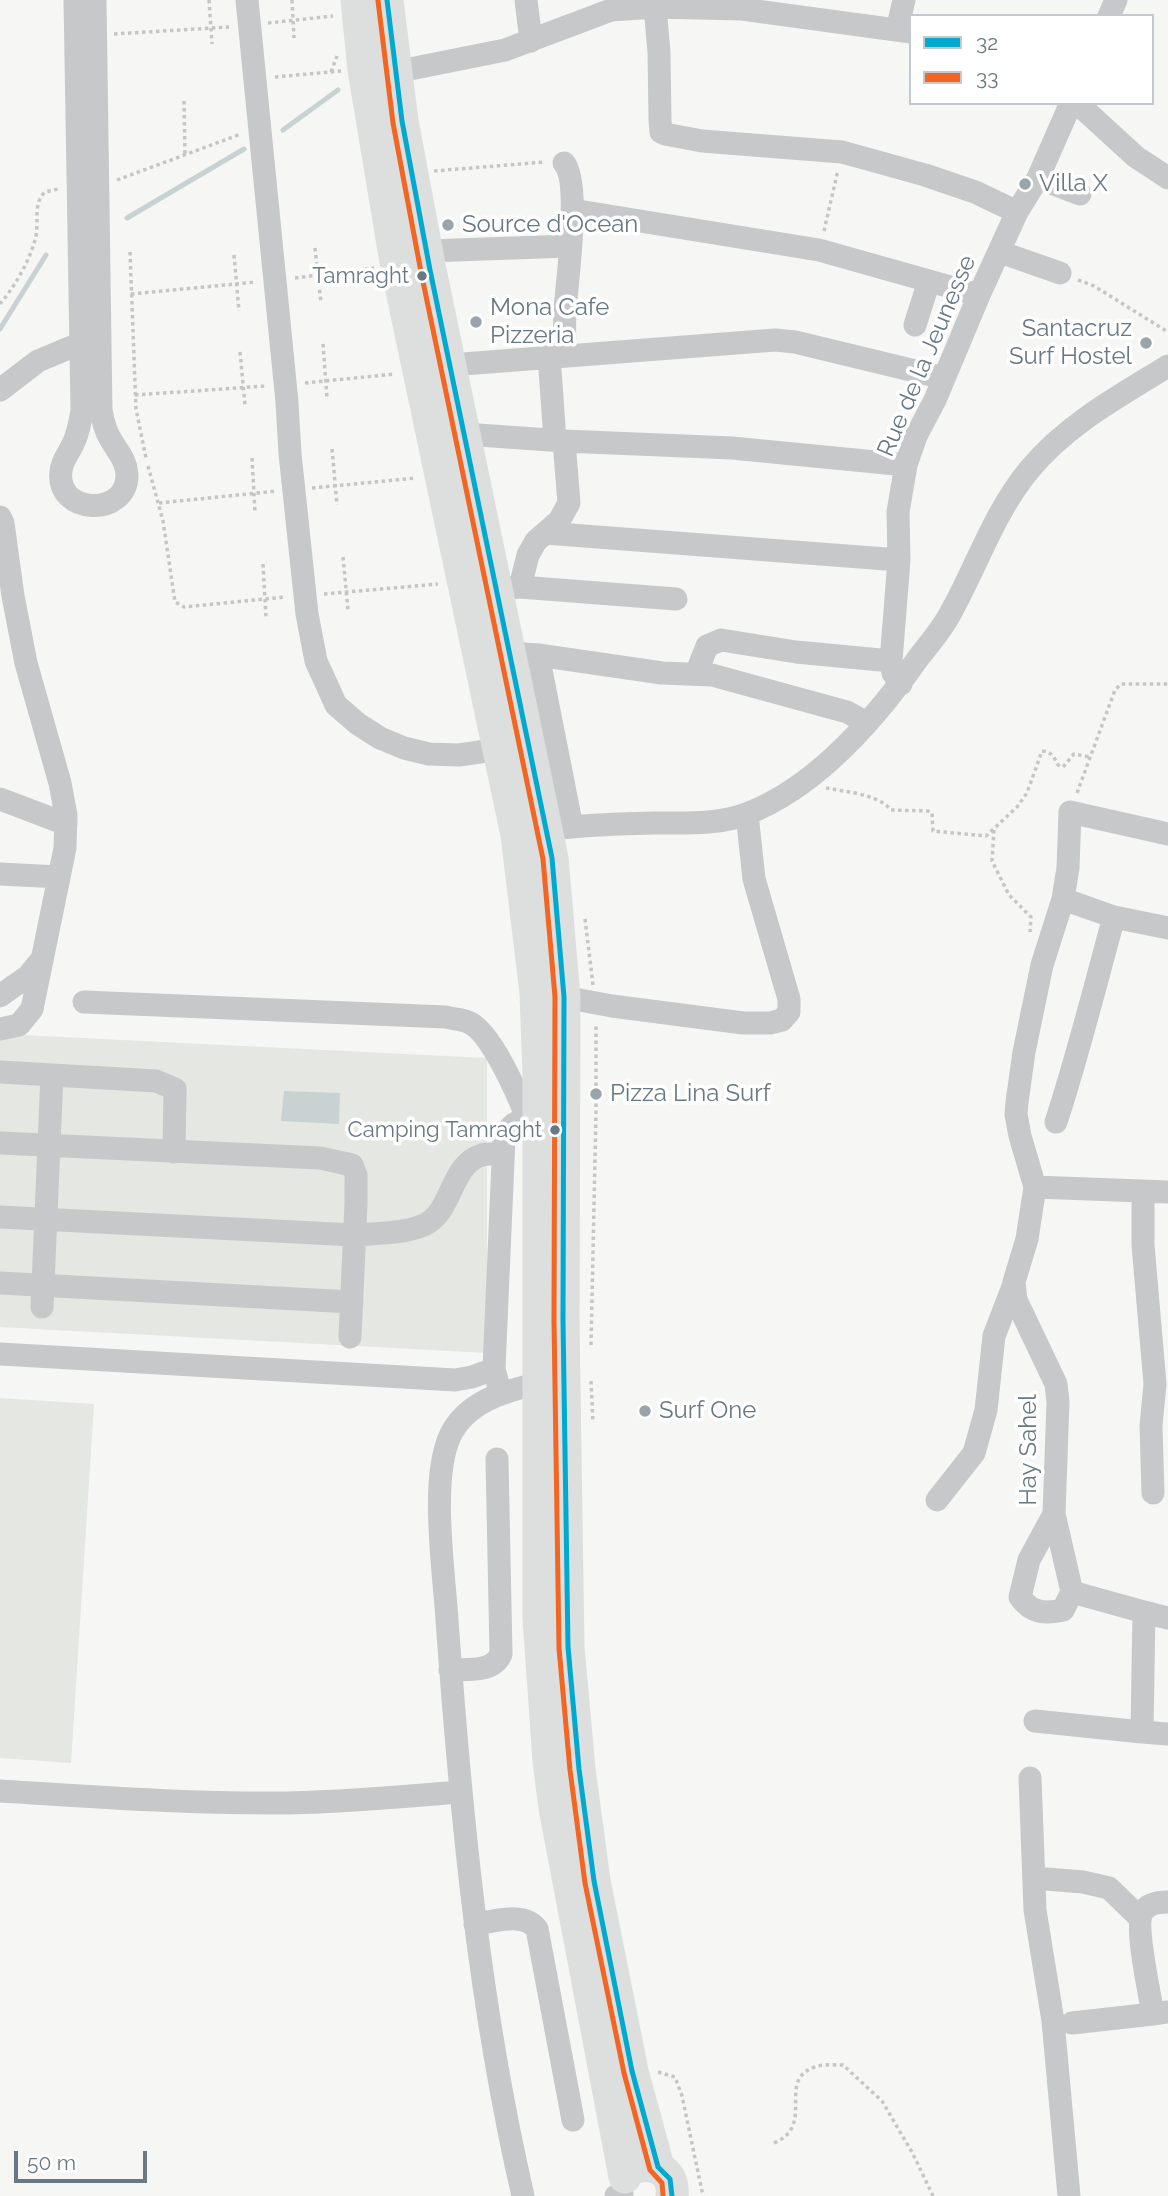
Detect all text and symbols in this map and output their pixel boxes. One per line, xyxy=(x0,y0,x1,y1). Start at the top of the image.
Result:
legend xyxy=(909,14,1154,105)
text: 32 xyxy=(976,30,998,55)
text: 33 xyxy=(976,65,998,90)
place label: Villa X xyxy=(1039,170,1108,198)
marker: Villa X xyxy=(1017,176,1033,192)
place label: Source d'Ocean xyxy=(462,211,638,239)
marker: Source d'Ocean xyxy=(440,217,456,233)
street label: Rue de la Jeunesse xyxy=(872,251,982,461)
place label: Tamraght xyxy=(312,263,409,289)
marker: Tamraght xyxy=(415,269,429,283)
place label: Mona Cafe Pizzeria xyxy=(490,294,609,350)
marker: Mona Cafe Pizzeria xyxy=(468,314,484,330)
place label: Santacruz Surf Hostel xyxy=(1009,315,1132,371)
marker: Santacruz Surf Hostel xyxy=(1138,335,1154,351)
place label: Pizza Lina Surf xyxy=(610,1080,771,1108)
marker: Pizza Lina Surf xyxy=(588,1086,604,1102)
place label: Camping Tamraght xyxy=(348,1117,542,1143)
marker: Camping Tamraght xyxy=(548,1123,562,1137)
street label: Hay Sahel xyxy=(1015,1394,1043,1506)
place label: Surf One xyxy=(659,1397,756,1425)
marker: Surf One xyxy=(637,1403,653,1419)
scale bar xyxy=(18,2136,150,2180)
text: 50 m xyxy=(27,2150,76,2175)

